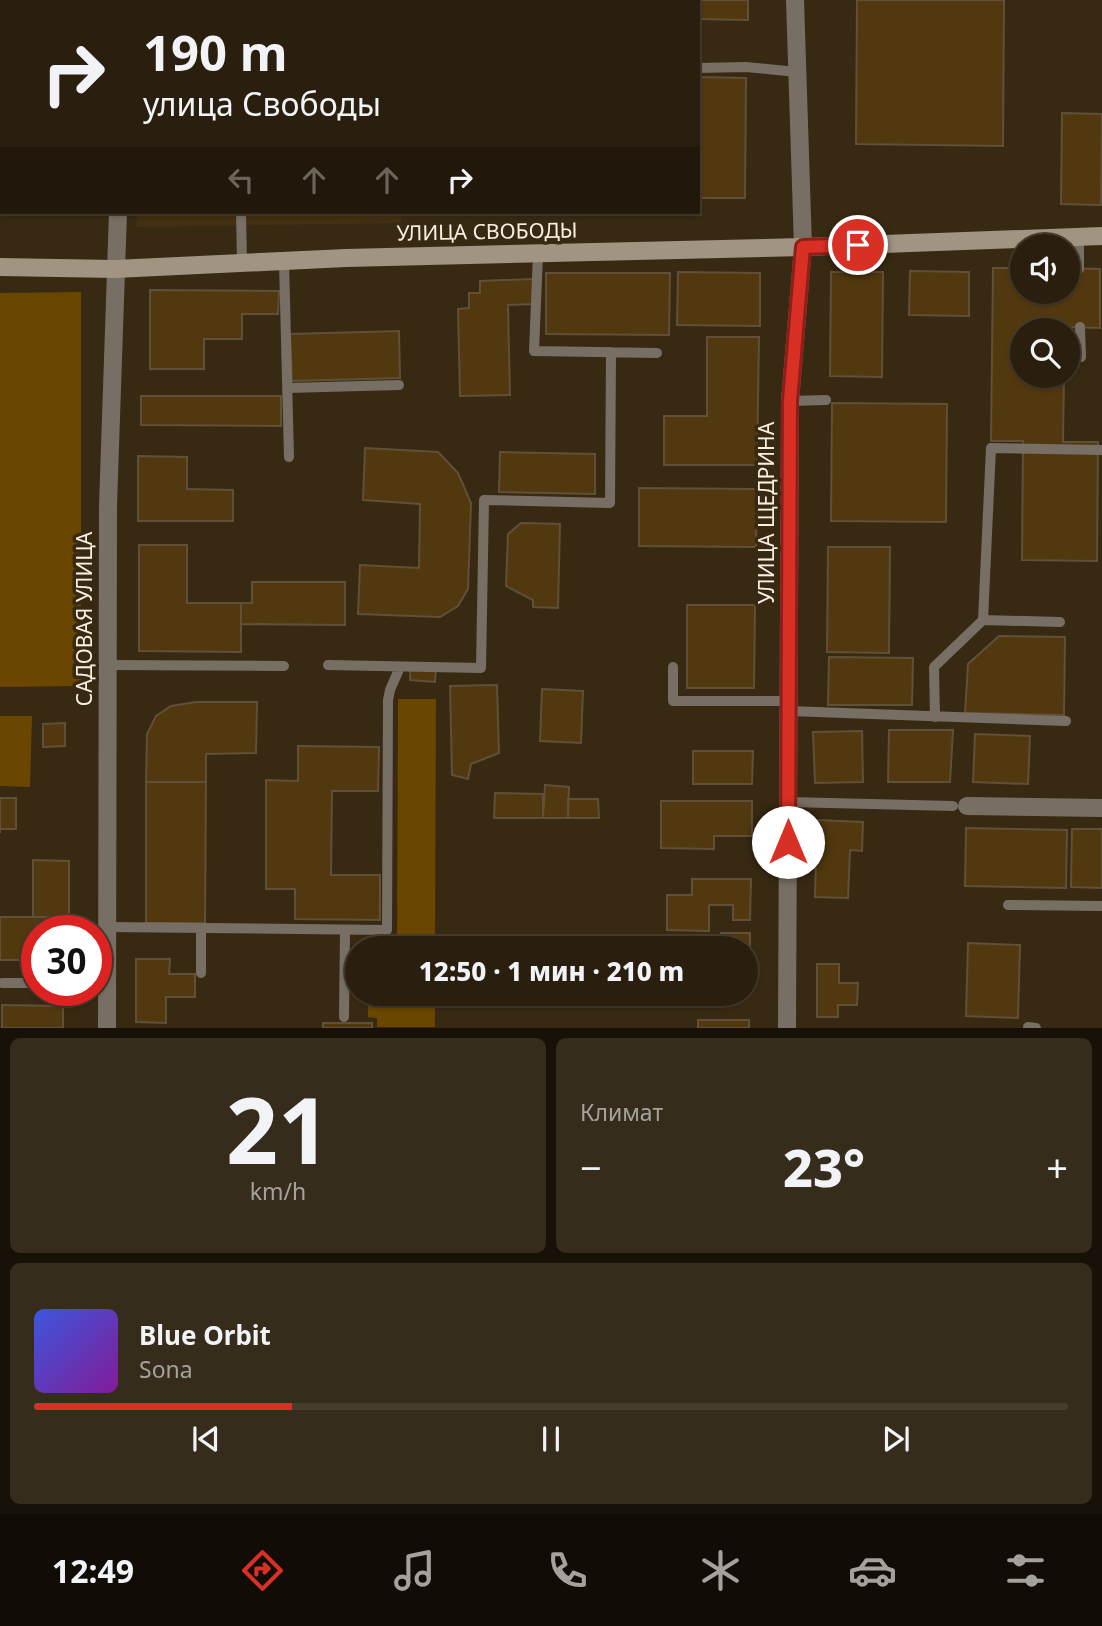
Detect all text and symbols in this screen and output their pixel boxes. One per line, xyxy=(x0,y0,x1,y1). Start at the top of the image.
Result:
text: 190 m xyxy=(143,19,288,85)
icon: right xyxy=(28,28,119,119)
text: улица Свободы xyxy=(143,82,381,125)
icon: left xyxy=(222,161,260,199)
icon: ahead xyxy=(295,161,333,199)
icon: ahead xyxy=(368,161,406,199)
icon: right xyxy=(441,161,479,199)
street label: УЛИЦА СВОБОДЫ xyxy=(396,215,578,247)
pin xyxy=(828,215,888,275)
icon: arrive xyxy=(839,226,877,264)
map controls xyxy=(1010,234,1080,388)
button: sound xyxy=(1010,234,1080,304)
button: search xyxy=(1010,318,1080,388)
street label: УЛИЦА ЩЕДРИНА xyxy=(752,421,780,604)
street label: САДОВАЯ УЛИЦА xyxy=(70,531,98,706)
position arrow xyxy=(751,805,825,879)
speed limit sign: 30 xyxy=(21,915,112,1006)
text: 12:50 · 1 мин · 210 m xyxy=(419,953,684,989)
text: 21 xyxy=(226,1067,330,1191)
text: Климат xyxy=(580,1096,663,1128)
text: 23° xyxy=(783,1131,865,1202)
text: − xyxy=(580,1141,602,1193)
text: + xyxy=(1046,1141,1068,1193)
text: km/h xyxy=(250,1175,306,1207)
text: Blue Orbit xyxy=(139,1317,271,1353)
text: Sona xyxy=(139,1353,193,1385)
icon: previous xyxy=(187,1420,225,1458)
icon: pause xyxy=(532,1420,570,1458)
icon: next xyxy=(877,1420,915,1458)
icon: directions xyxy=(238,1546,287,1595)
icon: music xyxy=(390,1546,439,1595)
icon: phone xyxy=(543,1546,592,1595)
icon: climate xyxy=(696,1546,745,1595)
icon: car xyxy=(848,1546,897,1595)
icon: filters xyxy=(1001,1546,1050,1595)
text: 12:49 xyxy=(52,1549,134,1592)

